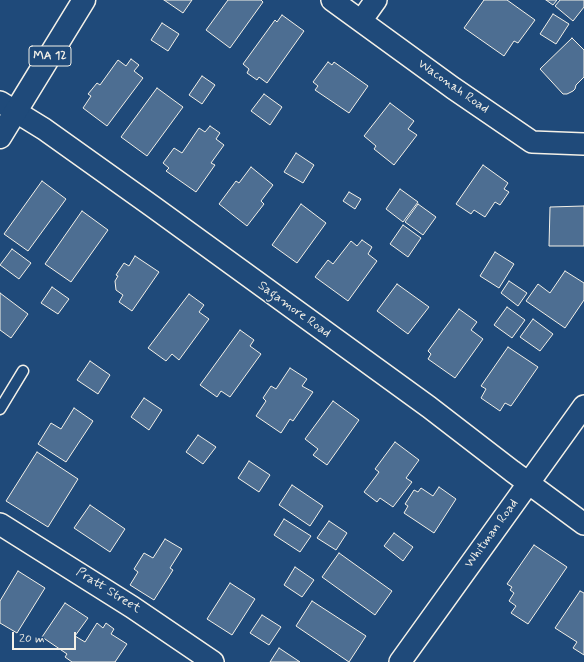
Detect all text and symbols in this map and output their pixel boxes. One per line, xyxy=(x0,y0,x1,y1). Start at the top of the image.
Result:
road number: MA 12 xyxy=(29,46,71,66)
street label: Waconah Road xyxy=(414,57,492,117)
street label: Sagamore Road xyxy=(254,278,334,342)
street label: Whitman Road xyxy=(462,496,522,572)
street label: Pratt Street xyxy=(73,565,143,617)
scale bar xyxy=(14,624,78,650)
text: 20 m xyxy=(19,631,45,647)

